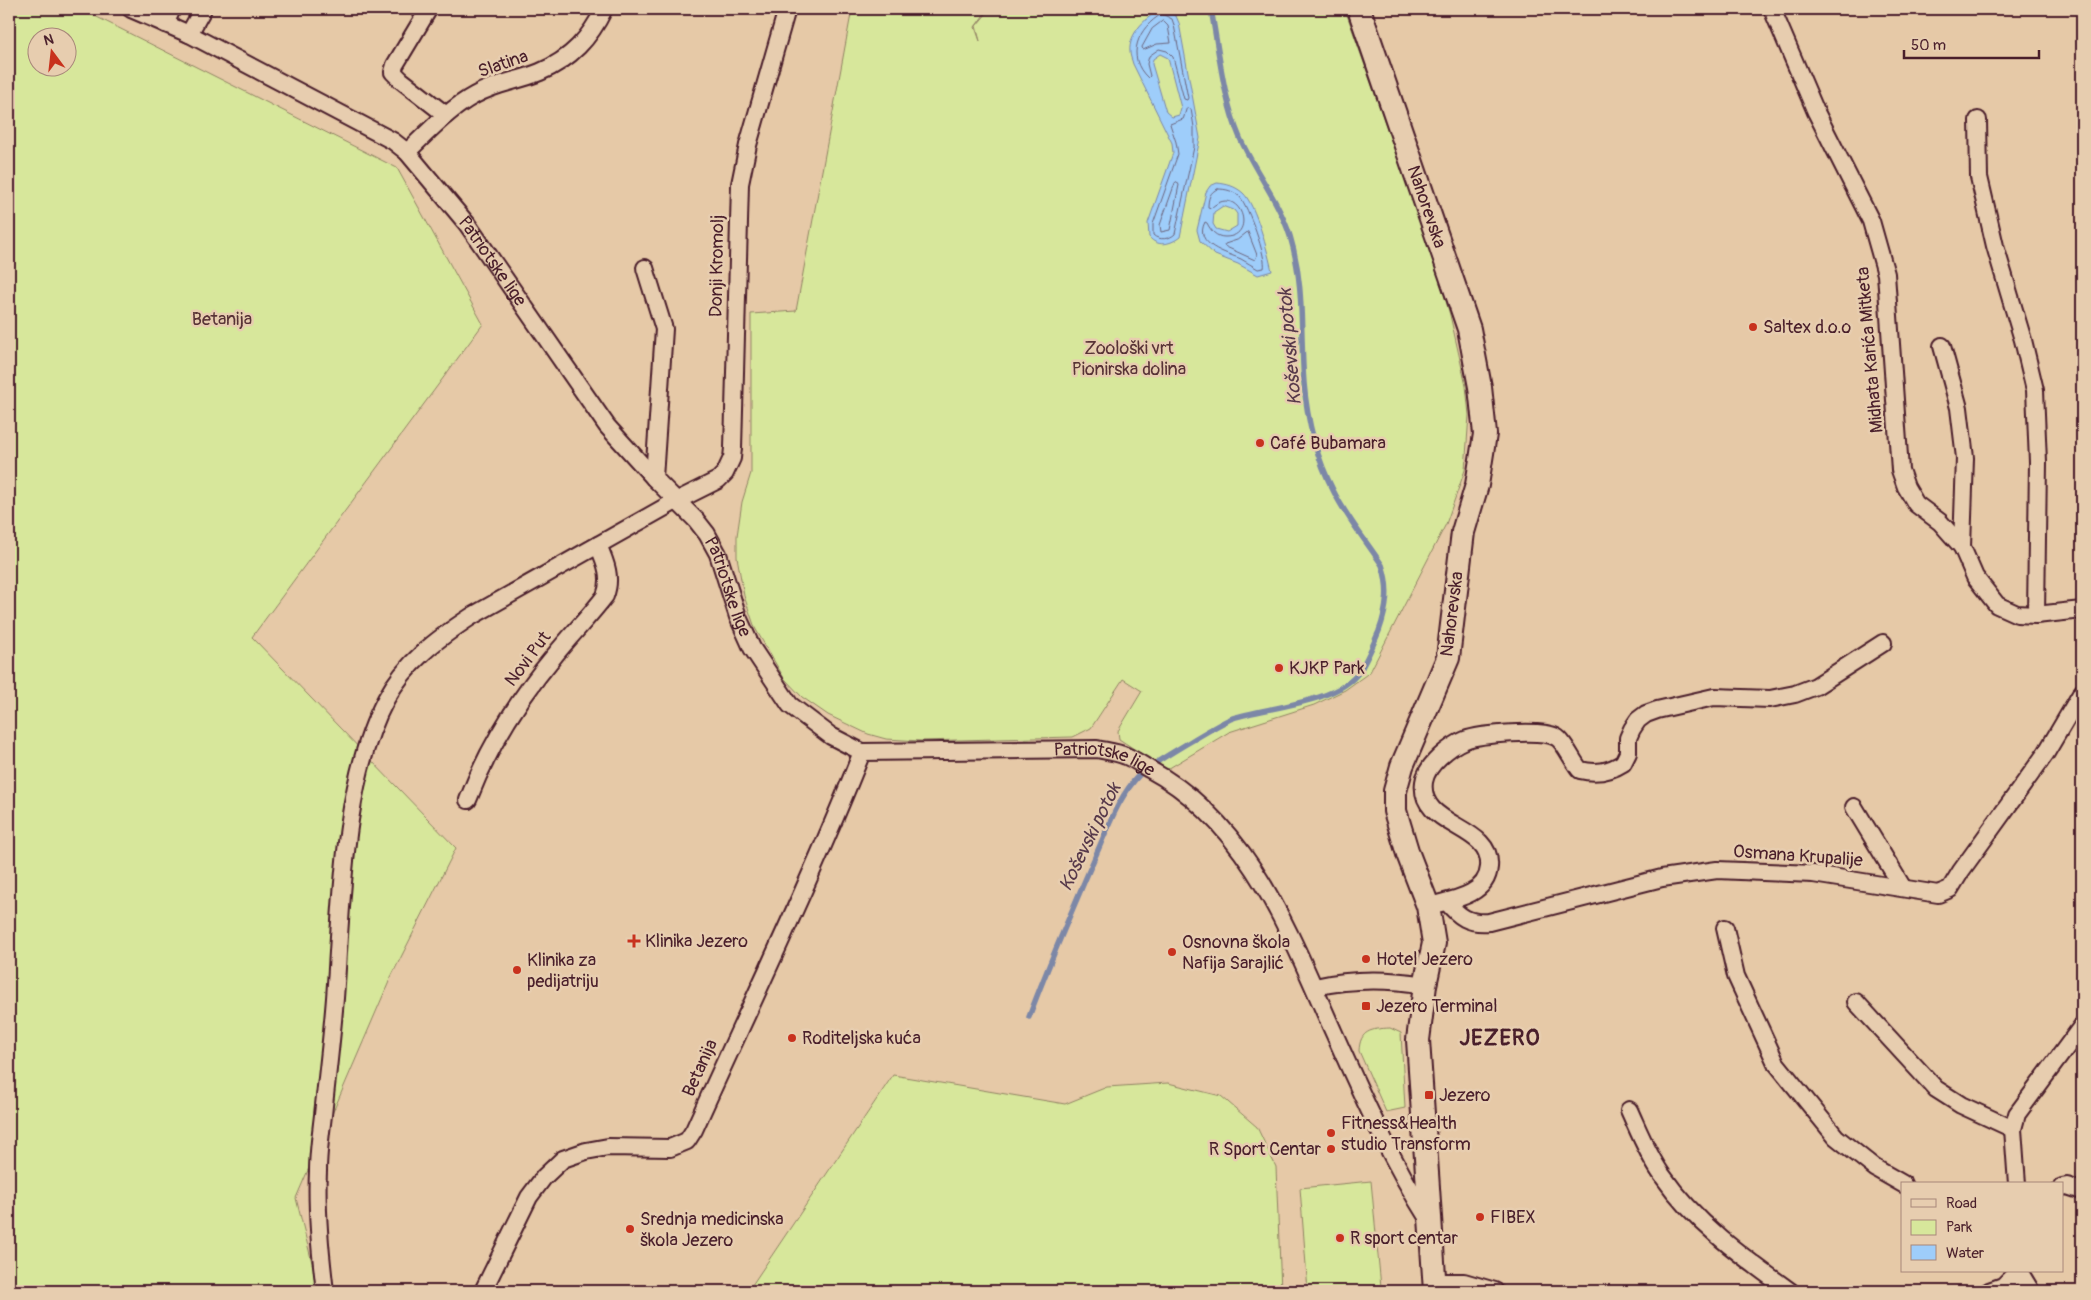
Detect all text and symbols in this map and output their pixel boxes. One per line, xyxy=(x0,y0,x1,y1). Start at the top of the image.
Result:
north arrow xyxy=(28,28,78,78)
scale bar xyxy=(1904,28,2038,60)
text: N xyxy=(42,30,56,49)
text: 50 m xyxy=(1911,36,1946,55)
street label: Slatina xyxy=(475,45,531,83)
street label: Nahorevska xyxy=(1402,162,1452,251)
street label: Patriotske lige xyxy=(453,211,532,311)
street label: Donji Kromolj xyxy=(705,215,729,317)
street label: Midhata Karića Mitketa xyxy=(1851,266,1889,434)
water label: Koševski potok xyxy=(1273,286,1307,406)
park label: Betanija xyxy=(192,308,252,331)
place label: Saltex d.o.o xyxy=(1763,316,1852,339)
marker: Saltex d.o.o xyxy=(1747,321,1759,333)
park label: Zoološki vrt Pionirska dolina xyxy=(1072,337,1186,381)
place label: Café Bubamara xyxy=(1270,432,1386,455)
marker: Café Bubamara xyxy=(1254,437,1266,449)
street label: Patriotske lige xyxy=(699,532,757,640)
street label: Nahorevska xyxy=(1435,570,1469,658)
street label: Novi Put xyxy=(500,626,557,691)
place label: KJKP Park xyxy=(1289,657,1365,680)
marker: KJKP Park xyxy=(1273,662,1285,674)
street label: Patriotske lige xyxy=(1054,737,1159,782)
water label: Koševski potok xyxy=(1054,777,1127,895)
street label: Osmana Krupalije xyxy=(1732,840,1864,872)
place label: Klinika Jezero xyxy=(645,930,748,953)
place label: Osnovna škola Nafija Sarajlić xyxy=(1182,931,1290,975)
marker: Klinika Jezero xyxy=(627,934,641,948)
marker: Osnovna škola Nafija Sarajlić xyxy=(1166,946,1178,958)
place label: Hotel Jezero xyxy=(1376,948,1473,971)
place label: Klinika za pedijatriju xyxy=(527,949,599,993)
marker: Hotel Jezero xyxy=(1360,953,1372,965)
marker: Klinika za pedijatriju xyxy=(511,964,523,976)
place label: Jezero Terminal xyxy=(1376,995,1497,1018)
marker: Jezero Terminal xyxy=(1360,1000,1372,1012)
district label: JEZERO xyxy=(1459,1024,1541,1052)
place label: Roditeljska kuća xyxy=(802,1027,921,1050)
marker: Roditeljska kuća xyxy=(786,1032,798,1044)
street label: Betanija xyxy=(677,1036,723,1100)
place label: Jezero xyxy=(1439,1084,1491,1107)
marker: Jezero xyxy=(1423,1089,1435,1101)
place label: Fitness&Health studio Transform xyxy=(1341,1112,1471,1156)
marker: Fitness&Health studio Transform xyxy=(1325,1127,1337,1139)
place label: R Sport Centar xyxy=(1209,1138,1322,1161)
marker: R Sport Centar xyxy=(1325,1143,1337,1155)
legend xyxy=(1901,1182,2064,1272)
text: Road xyxy=(1946,1194,1977,1213)
place label: FIBEX xyxy=(1490,1206,1536,1229)
place label: Srednja medicinska škola Jezero xyxy=(640,1208,784,1252)
marker: FIBEX xyxy=(1474,1211,1486,1223)
text: Park xyxy=(1946,1218,1973,1237)
marker: Srednja medicinska škola Jezero xyxy=(624,1223,636,1235)
place label: R sport centar xyxy=(1350,1227,1458,1250)
marker: R sport centar xyxy=(1334,1232,1346,1244)
text: Water xyxy=(1946,1244,1985,1263)

